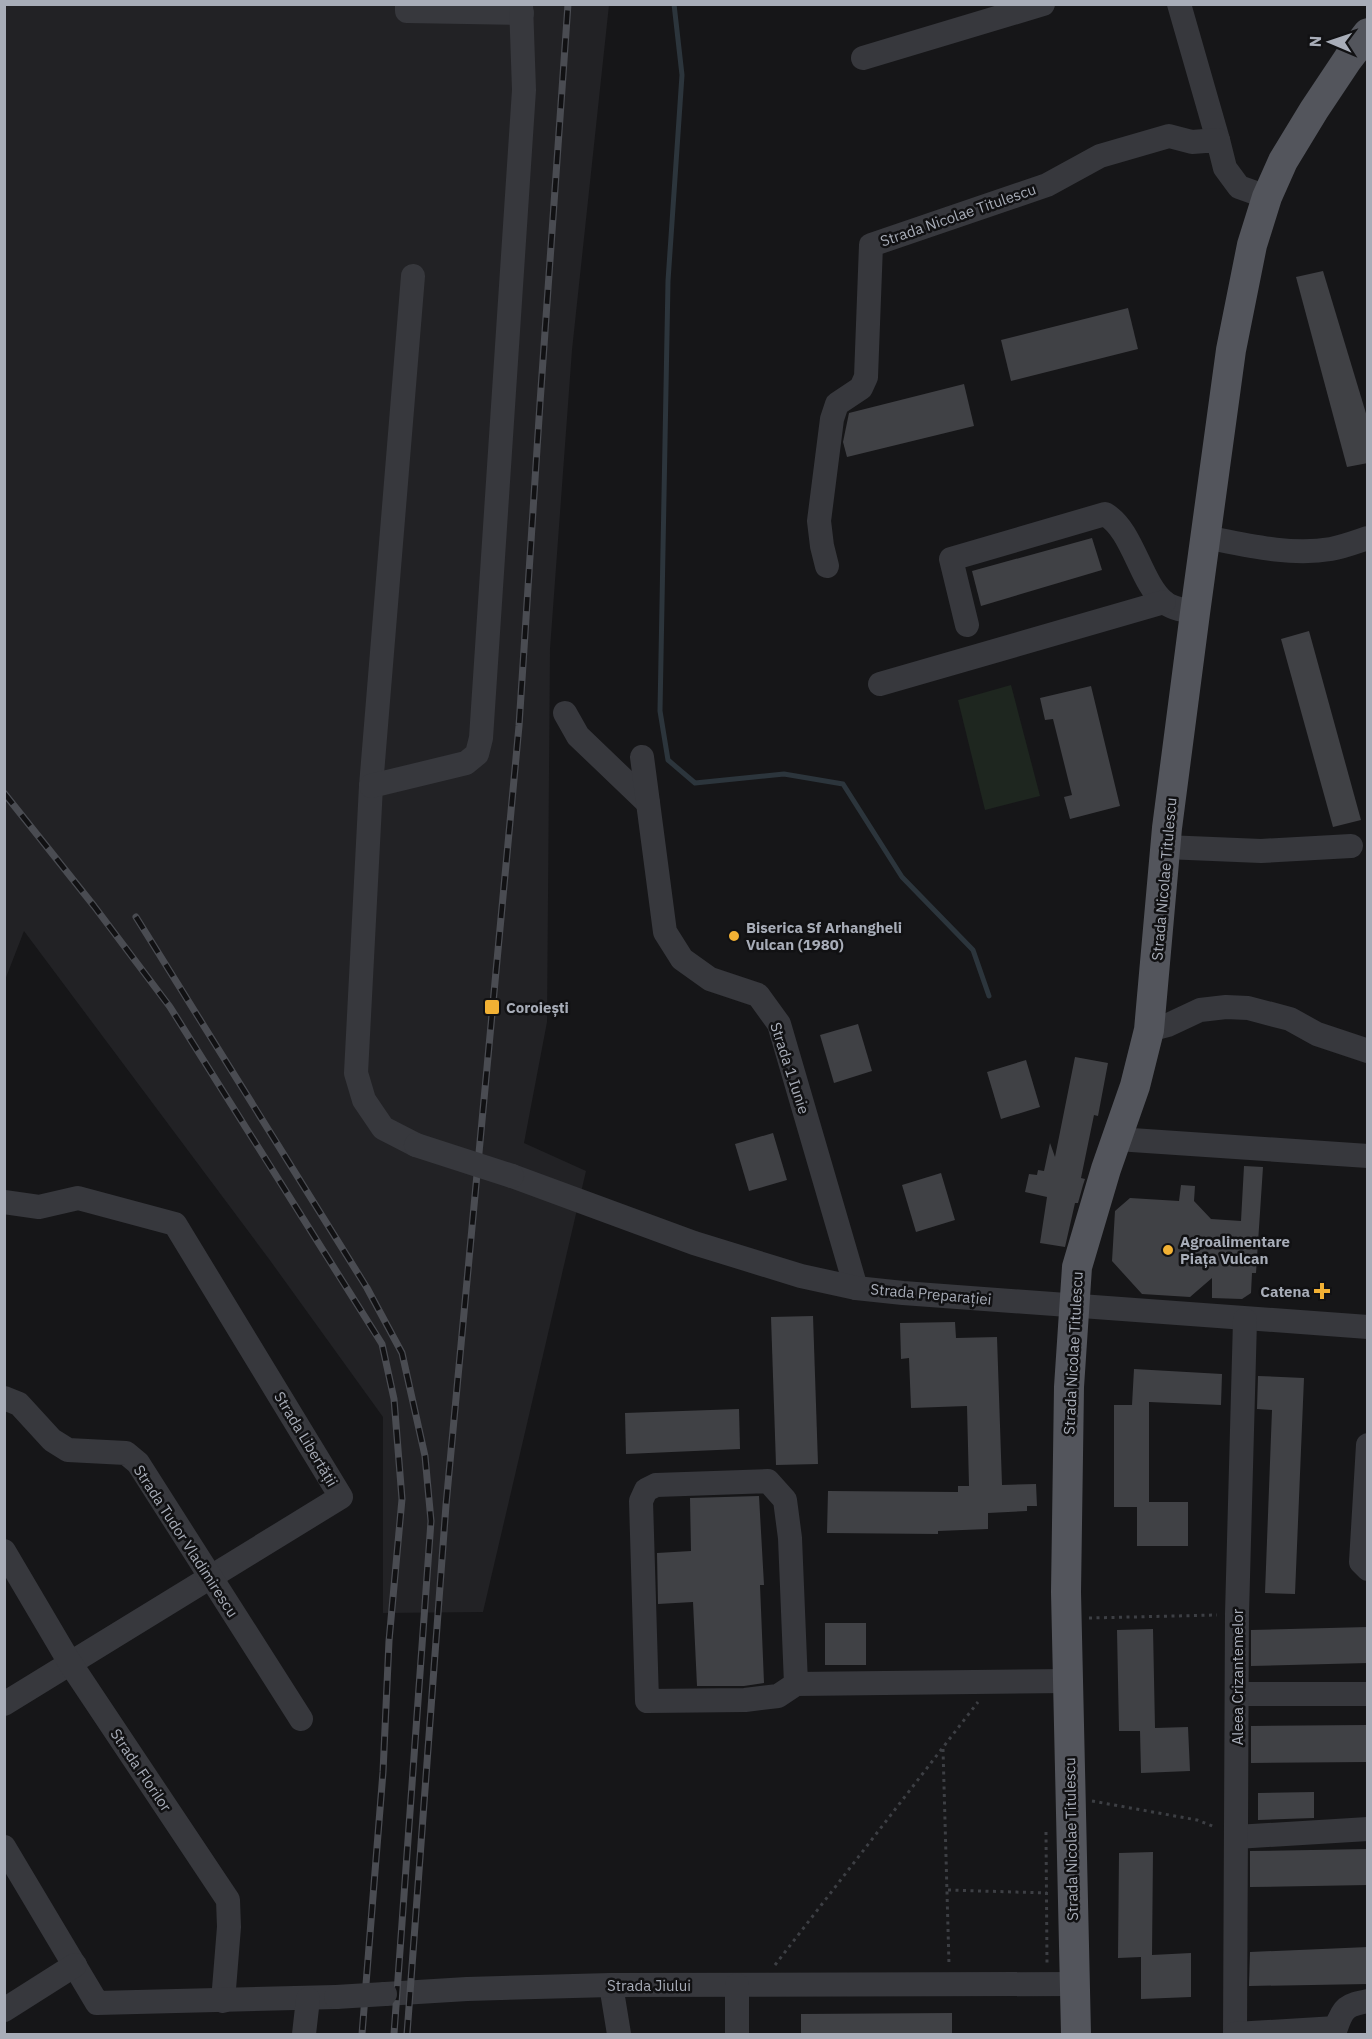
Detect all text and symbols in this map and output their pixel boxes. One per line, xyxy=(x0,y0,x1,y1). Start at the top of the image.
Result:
north arrow xyxy=(1300,12,1360,72)
text: N xyxy=(1305,35,1325,48)
street label: Strada Nicolae Titulescu xyxy=(878,179,1038,251)
street label: Strada Nicolae Titulescu xyxy=(1147,797,1181,961)
place label: Biserica Sf Arhangheli Vulcan (1980) xyxy=(746,918,902,954)
marker: Biserica Sf Arhangheli Vulcan (1980) xyxy=(727,929,741,943)
marker: Coroiești xyxy=(483,998,501,1016)
place label: Coroiești xyxy=(506,998,569,1017)
street label: Strada 1 Iunie xyxy=(766,1020,814,1116)
place label: Agroalimentare Piața Vulcan xyxy=(1180,1232,1290,1268)
marker: Agroalimentare Piața Vulcan xyxy=(1161,1243,1175,1257)
street label: Strada Nicolae Titulescu xyxy=(1059,1271,1087,1435)
street label: Strada Preparației xyxy=(870,1279,992,1309)
place label: Catena xyxy=(1260,1282,1310,1301)
marker: Catena xyxy=(1315,1284,1329,1298)
street label: Strada Libertății xyxy=(270,1388,342,1490)
street label: Strada Tudor Vladimirescu xyxy=(130,1461,242,1621)
street label: Aleea Crizantemelor xyxy=(1228,1608,1247,1745)
street label: Strada Florilor xyxy=(106,1725,176,1815)
street label: Strada Nicolae Titulescu xyxy=(1060,1757,1082,1921)
street label: Strada Jiului xyxy=(607,1976,691,1995)

